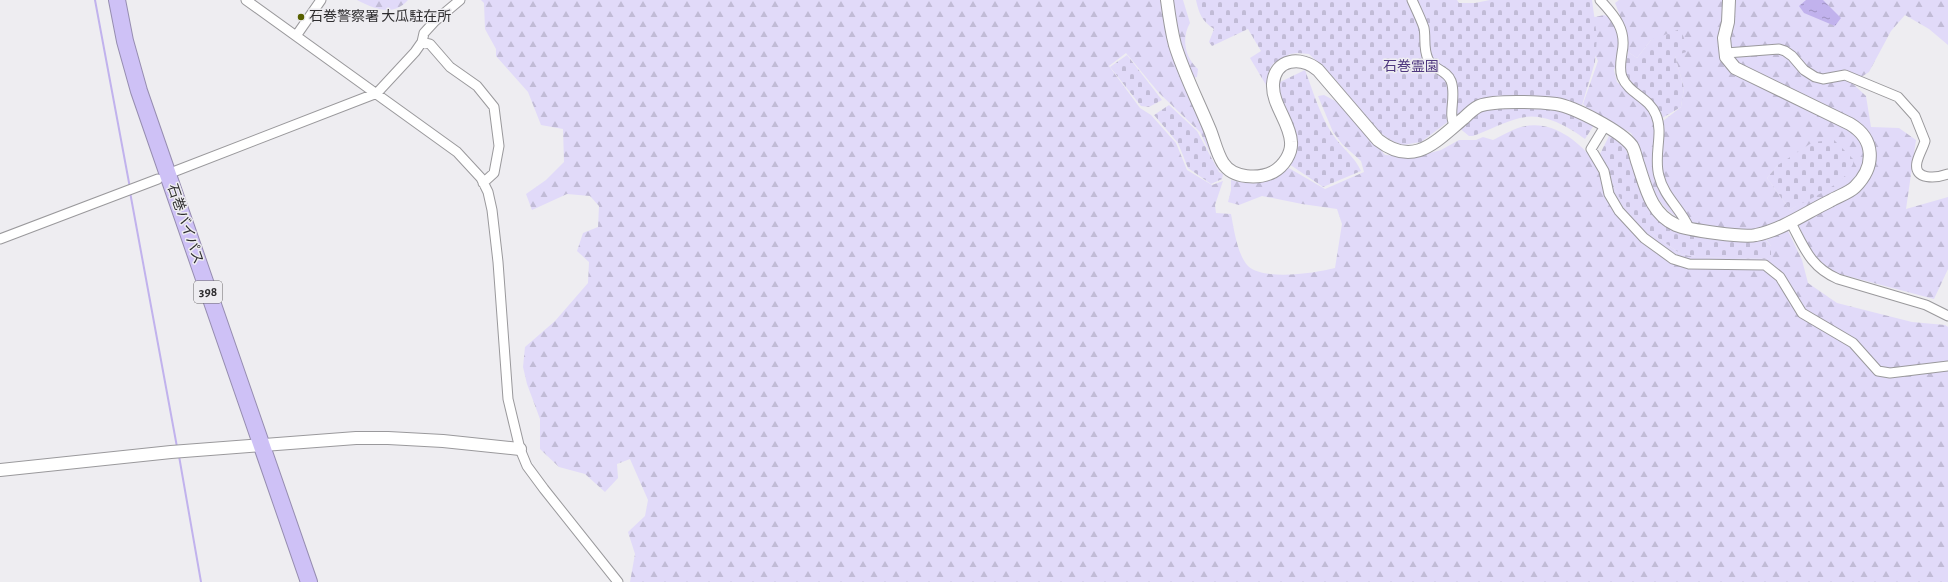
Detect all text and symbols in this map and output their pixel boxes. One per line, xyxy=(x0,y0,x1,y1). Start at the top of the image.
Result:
place label: 石巻警察署 大瓜駐在所 xyxy=(309,9,451,24)
marker: 石巻警察署 大瓜駐在所 xyxy=(296,12,306,22)
park label: 石巻霊園 xyxy=(1383,59,1439,74)
street label: 石巻バイパス xyxy=(165,182,206,266)
road number: 398 xyxy=(194,281,222,303)

